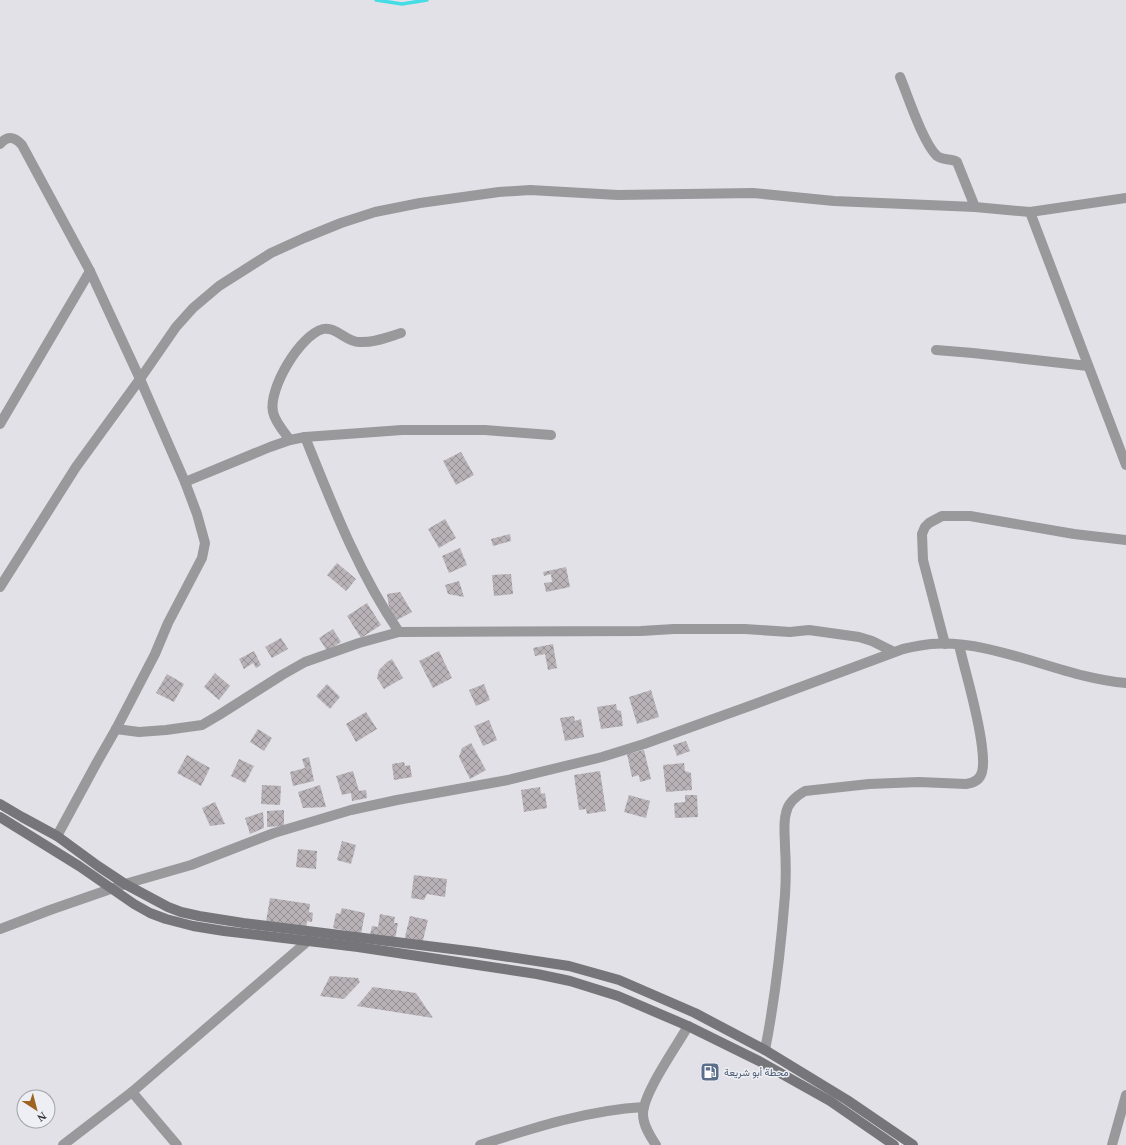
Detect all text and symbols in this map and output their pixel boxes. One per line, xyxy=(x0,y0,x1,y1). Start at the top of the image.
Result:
fuel station icon: محطة أبو شريعة xyxy=(699,1061,721,1083)
place label: محطة أبو شريعة xyxy=(724,1067,789,1079)
north arrow xyxy=(16,1089,56,1129)
text: N xyxy=(35,1110,49,1124)

